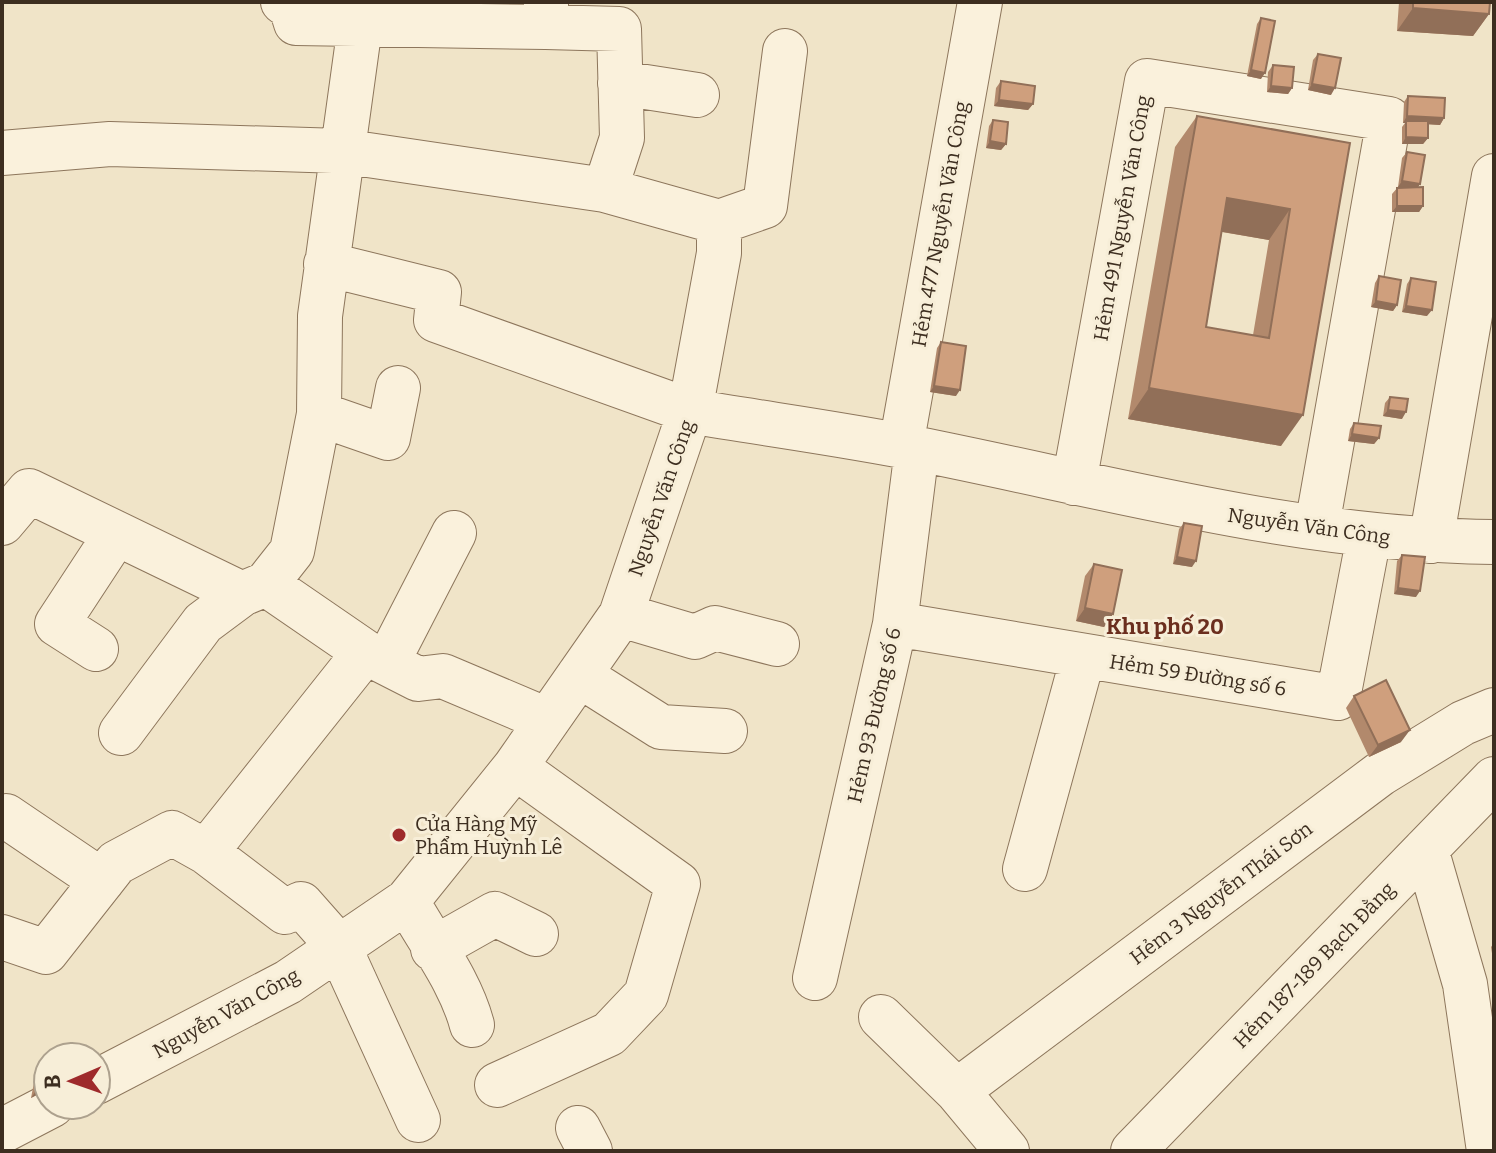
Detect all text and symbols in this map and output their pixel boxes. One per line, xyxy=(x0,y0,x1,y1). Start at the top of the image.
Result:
street label: Hẻm 491 Nguyễn Văn Công xyxy=(1089,93,1155,343)
street label: Hẻm 477 Nguyễn Văn Công xyxy=(907,99,973,349)
street label: Nguyễn Văn Công xyxy=(623,417,699,579)
street label: Nguyễn Văn Công xyxy=(1226,503,1392,549)
district label: Khu phố 20 xyxy=(1106,613,1224,640)
street label: Hẻm 93 Đường số 6 xyxy=(842,625,906,805)
street label: Hẻm 59 Đường số 6 xyxy=(1108,649,1288,701)
place label: Cửa Hàng Mỹ Phẩm Huỳnh Lê xyxy=(415,812,562,859)
street label: Hẻm 3 Nguyễn Thái Sơn xyxy=(1125,816,1317,969)
marker: Cửa Hàng Mỹ Phẩm Huỳnh Lê xyxy=(390,826,408,844)
street label: Hẻm 187-189 Bạch Đằng xyxy=(1228,877,1400,1053)
street label: Nguyễn Văn Công xyxy=(148,963,304,1063)
north arrow xyxy=(32,1041,112,1121)
text: B xyxy=(39,1074,66,1089)

